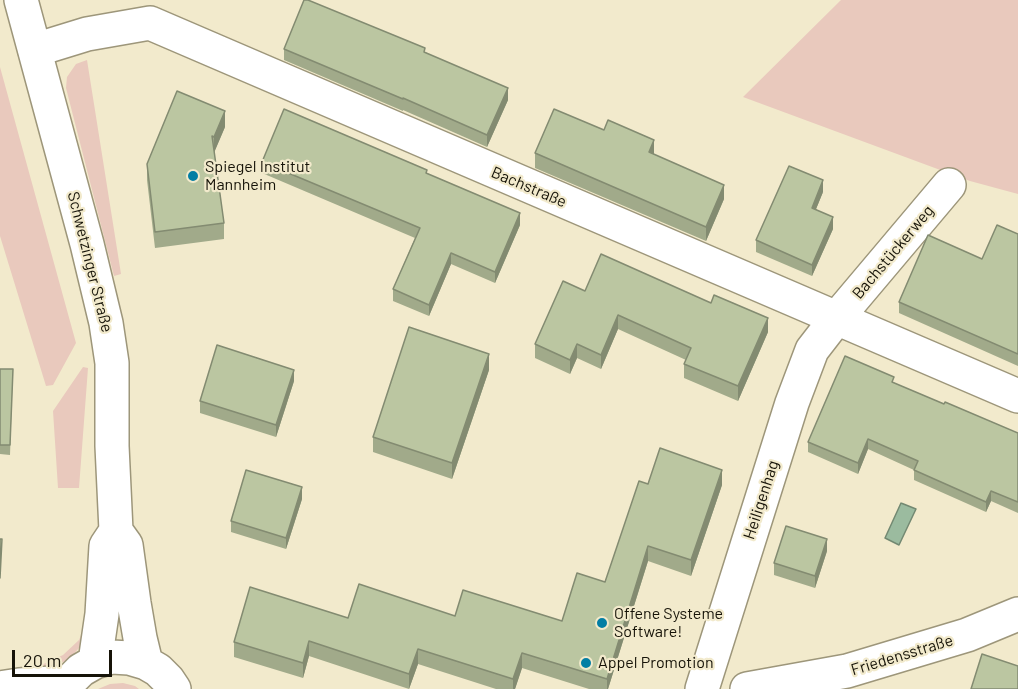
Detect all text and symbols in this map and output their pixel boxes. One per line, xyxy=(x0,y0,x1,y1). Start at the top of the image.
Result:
place label: Spiegel Institut Mannheim xyxy=(205,157,310,195)
street label: Bachstraße xyxy=(488,163,570,211)
marker: Spiegel Institut Mannheim xyxy=(186,169,200,183)
street label: Schwetzinger Straße xyxy=(63,190,117,334)
street label: Bachstückerweg xyxy=(848,201,938,303)
street label: Heiligenhag xyxy=(739,458,783,542)
place label: Offene Systeme Software! xyxy=(614,604,723,642)
marker: Offene Systeme Software! xyxy=(595,616,609,630)
street label: Friedensstraße xyxy=(849,630,955,680)
scale bar xyxy=(15,638,116,676)
text: 20 m xyxy=(23,649,61,671)
place label: Appel Promotion xyxy=(598,653,714,673)
marker: Appel Promotion xyxy=(579,656,593,670)

